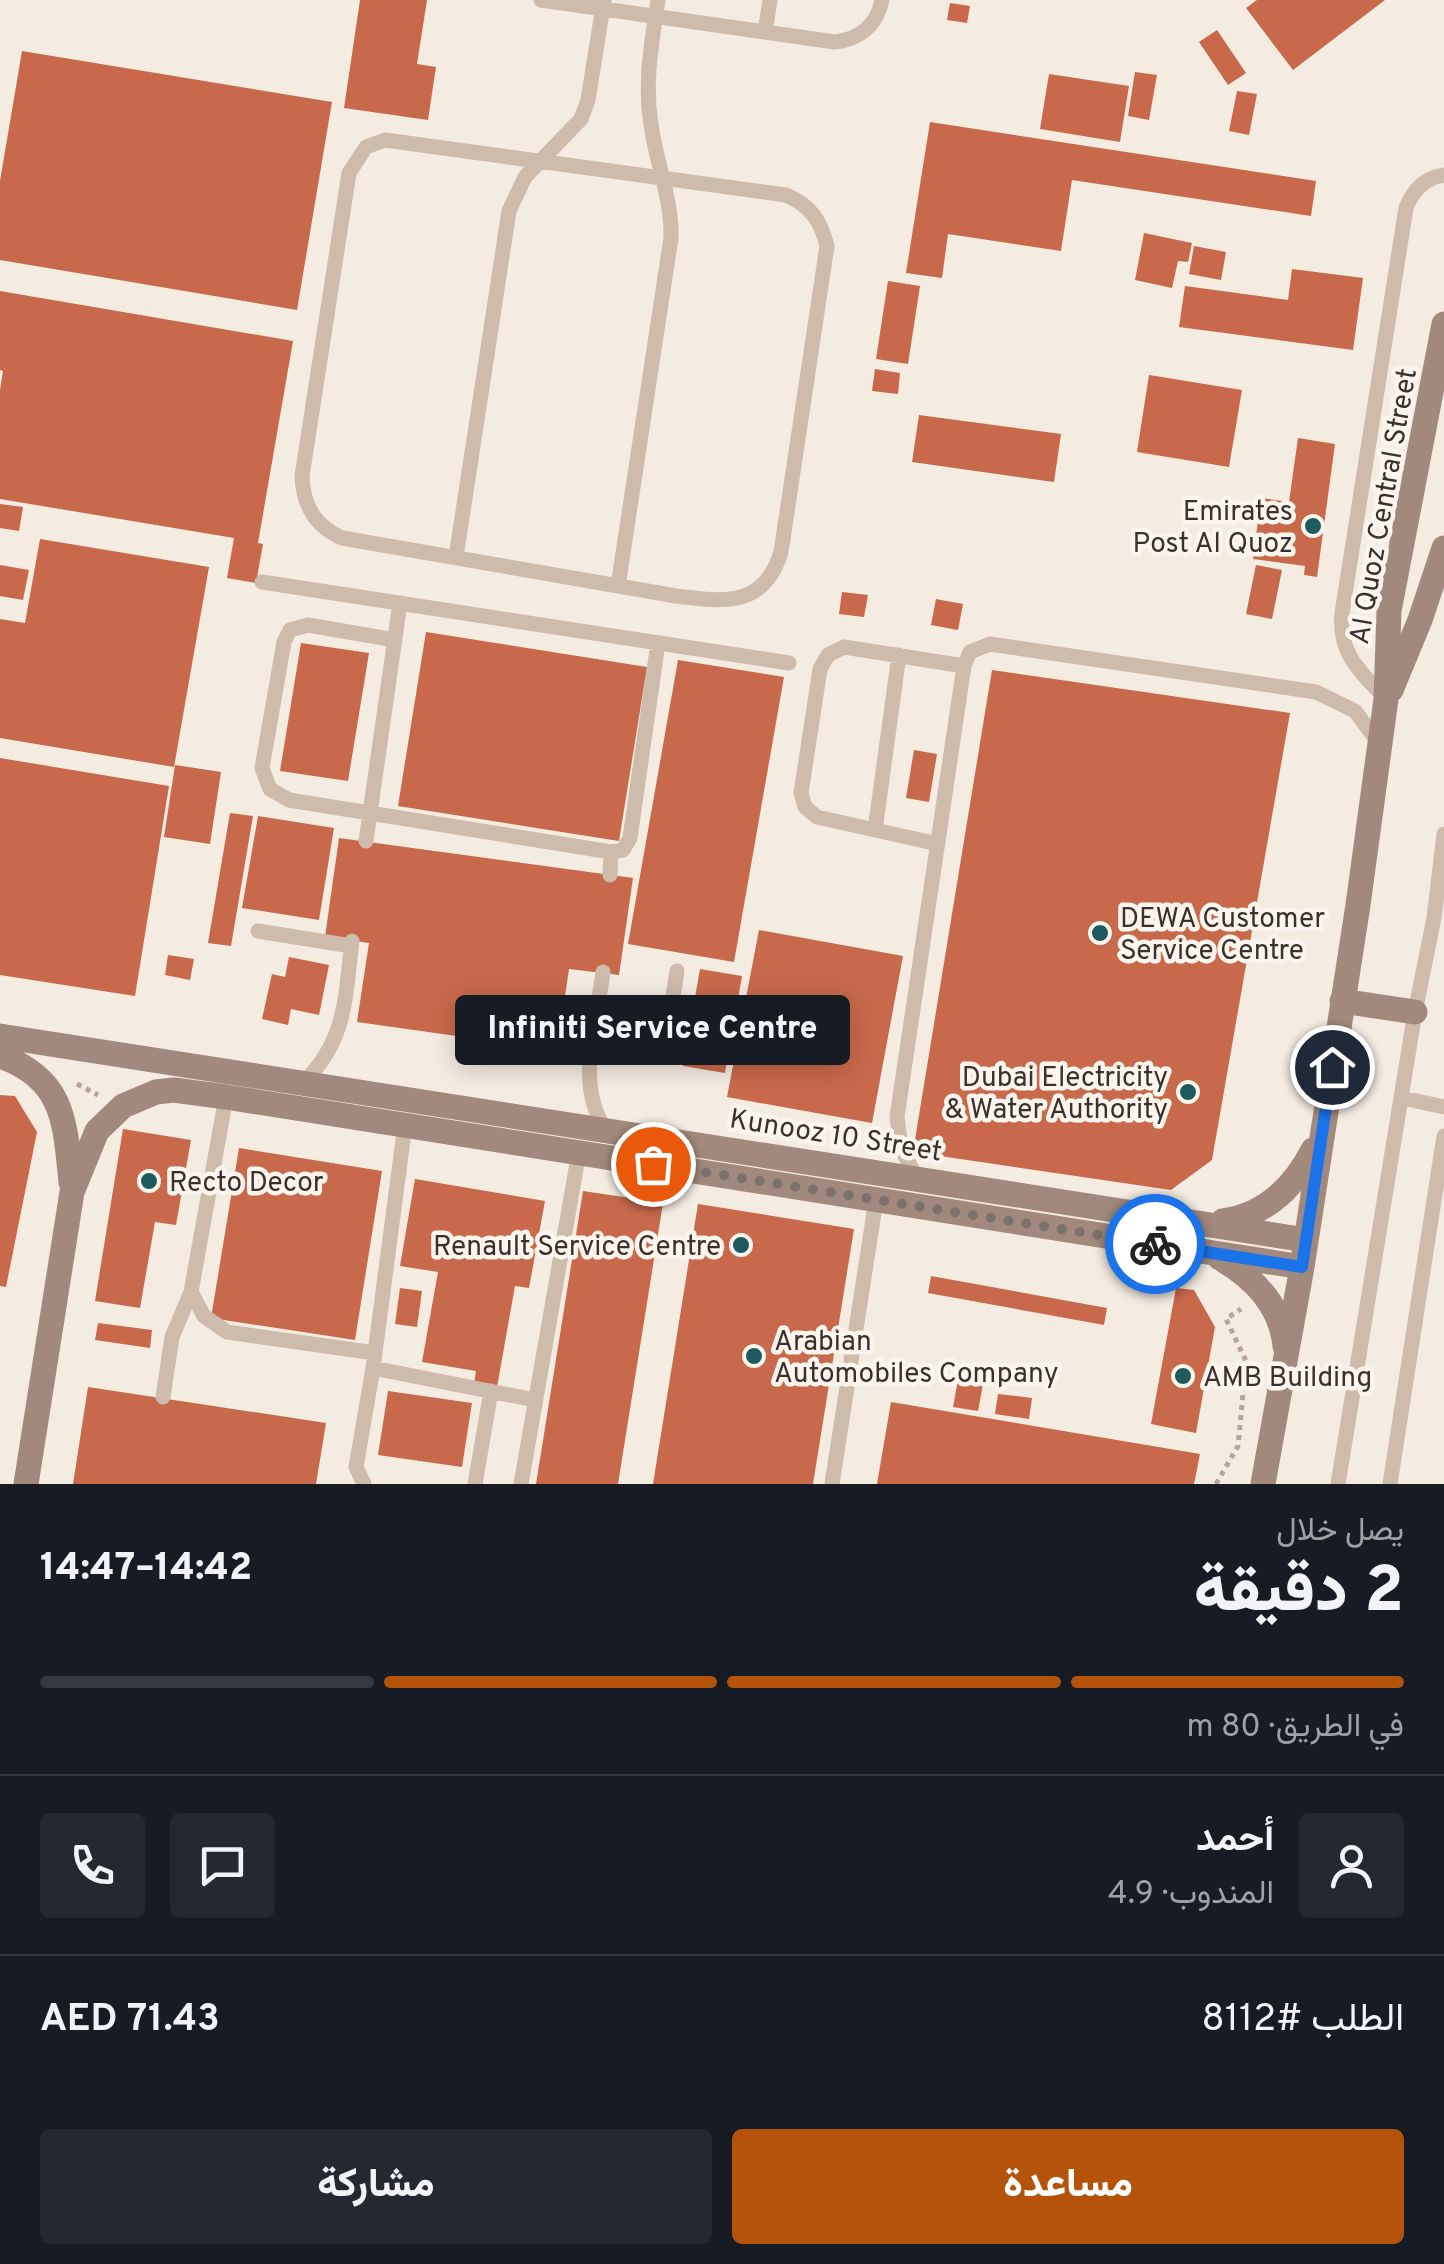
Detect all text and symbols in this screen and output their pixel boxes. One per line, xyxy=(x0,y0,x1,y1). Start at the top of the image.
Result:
street label: Al Quoz Central Street xyxy=(1343,366,1427,647)
place label: Emirates Post Al Quoz xyxy=(1133,495,1293,563)
marker: Emirates Post Al Quoz xyxy=(1302,515,1324,537)
place label: DEWA Customer Service Centre xyxy=(1120,902,1325,970)
marker: DEWA Customer Service Centre xyxy=(1089,922,1111,944)
callout: Infiniti Service Centre xyxy=(456,994,850,1064)
text: Infiniti Service Centre xyxy=(487,1010,818,1050)
pin xyxy=(1290,1025,1375,1110)
icon: home xyxy=(1305,1040,1360,1095)
place label: Dubai Electricity & Water Authority xyxy=(945,1061,1168,1129)
marker: Dubai Electricity & Water Authority xyxy=(1177,1081,1199,1103)
street label: Kunooz 10 Street xyxy=(727,1102,944,1172)
pin xyxy=(611,1122,696,1207)
icon: bag xyxy=(626,1137,681,1192)
place label: Recto Decor xyxy=(169,1166,324,1202)
marker: Recto Decor xyxy=(138,1170,160,1192)
courier xyxy=(1105,1194,1205,1294)
icon: bike xyxy=(1128,1217,1183,1272)
place label: Renault Service Centre xyxy=(433,1230,721,1266)
marker: Renault Service Centre xyxy=(730,1234,752,1256)
place label: Arabian Automobiles Company xyxy=(774,1325,1059,1393)
marker: Arabian Automobiles Company xyxy=(743,1345,765,1367)
place label: AMB Building xyxy=(1203,1361,1372,1397)
marker: AMB Building xyxy=(1172,1365,1194,1387)
text: يصل خلال xyxy=(1276,1512,1404,1552)
text: 14:42–14:47 xyxy=(40,1545,252,1594)
text: 2 دقيقة xyxy=(1194,1553,1404,1635)
text: في الطريق · 80 m xyxy=(1186,1708,1404,1748)
button: phone xyxy=(40,1813,145,1918)
button: chat xyxy=(170,1813,275,1918)
button: person xyxy=(1299,1813,1404,1918)
text: أحمد xyxy=(1196,1816,1274,1865)
text: المندوب · 4.9 xyxy=(1108,1875,1274,1915)
text: AED 71.43 xyxy=(40,1996,220,2045)
text: الطلب #8112 xyxy=(1202,1996,1404,2045)
button: مشاركة xyxy=(40,2129,712,2244)
button: مساعدة xyxy=(732,2129,1404,2244)

